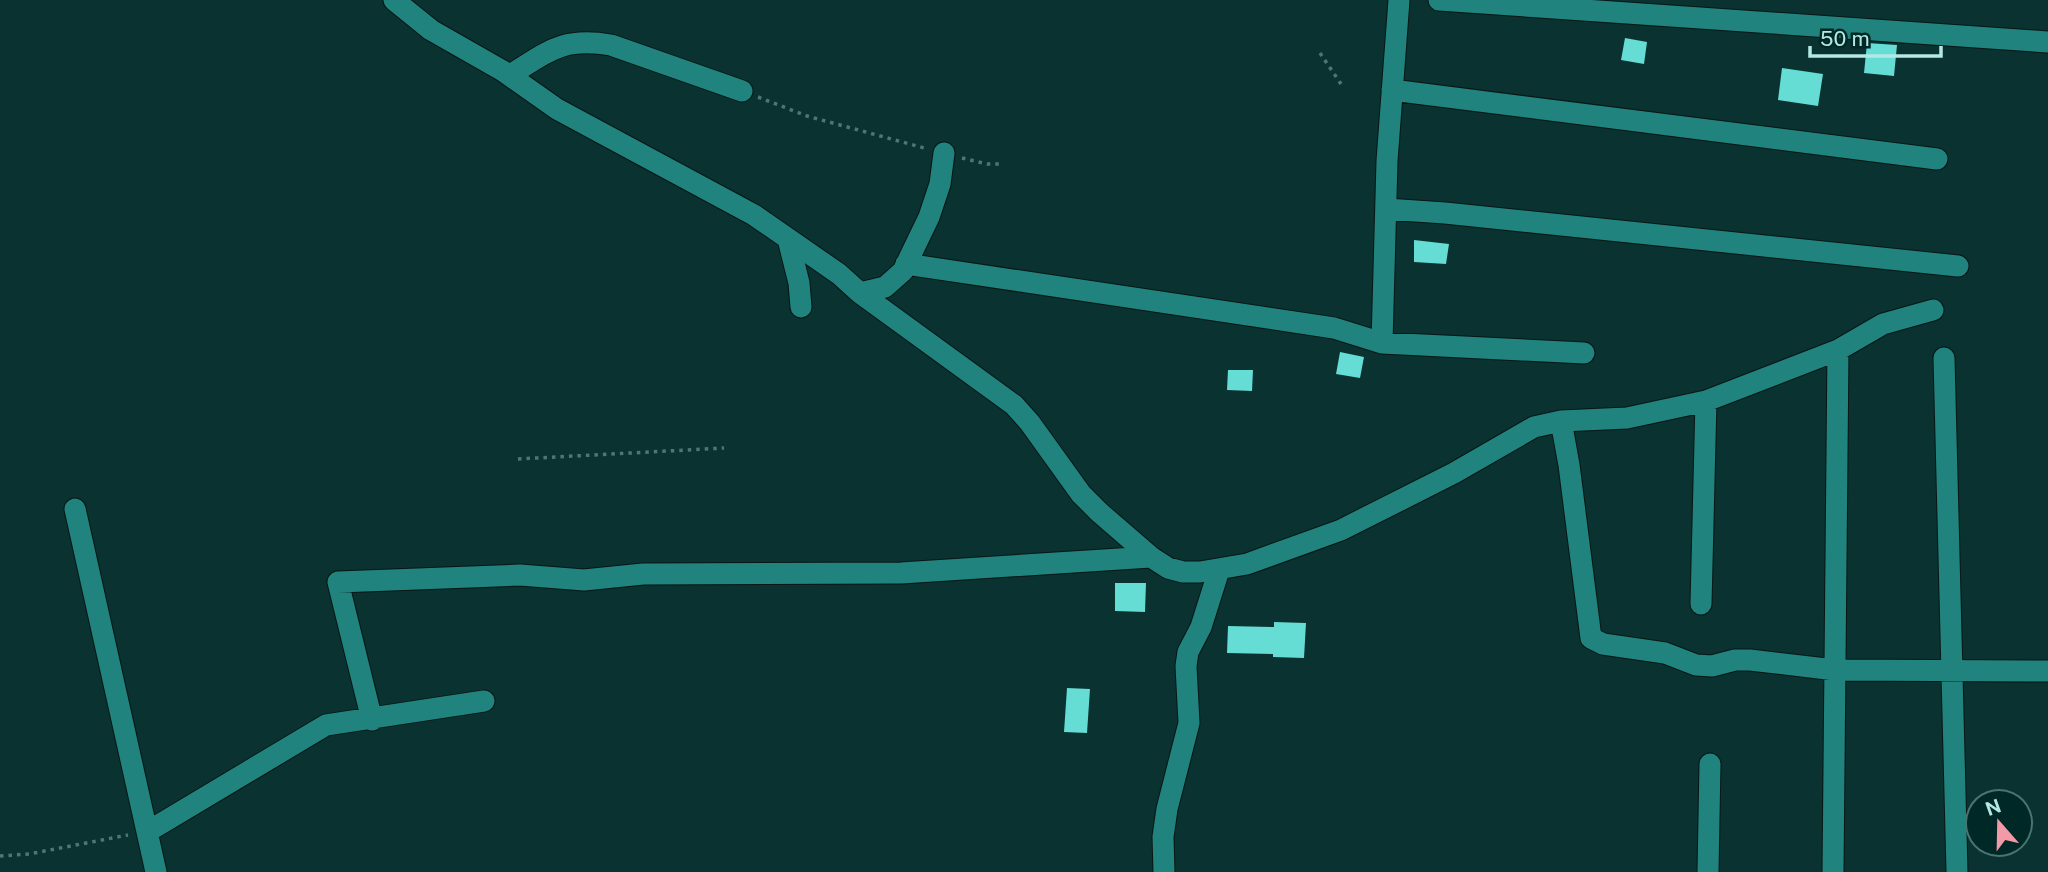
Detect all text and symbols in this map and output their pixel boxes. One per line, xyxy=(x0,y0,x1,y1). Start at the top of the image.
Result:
scale bar xyxy=(1810,14,1941,58)
text: 50 m xyxy=(1820,26,1870,51)
north arrow xyxy=(1964,788,2034,858)
text: N xyxy=(1982,794,2004,820)

